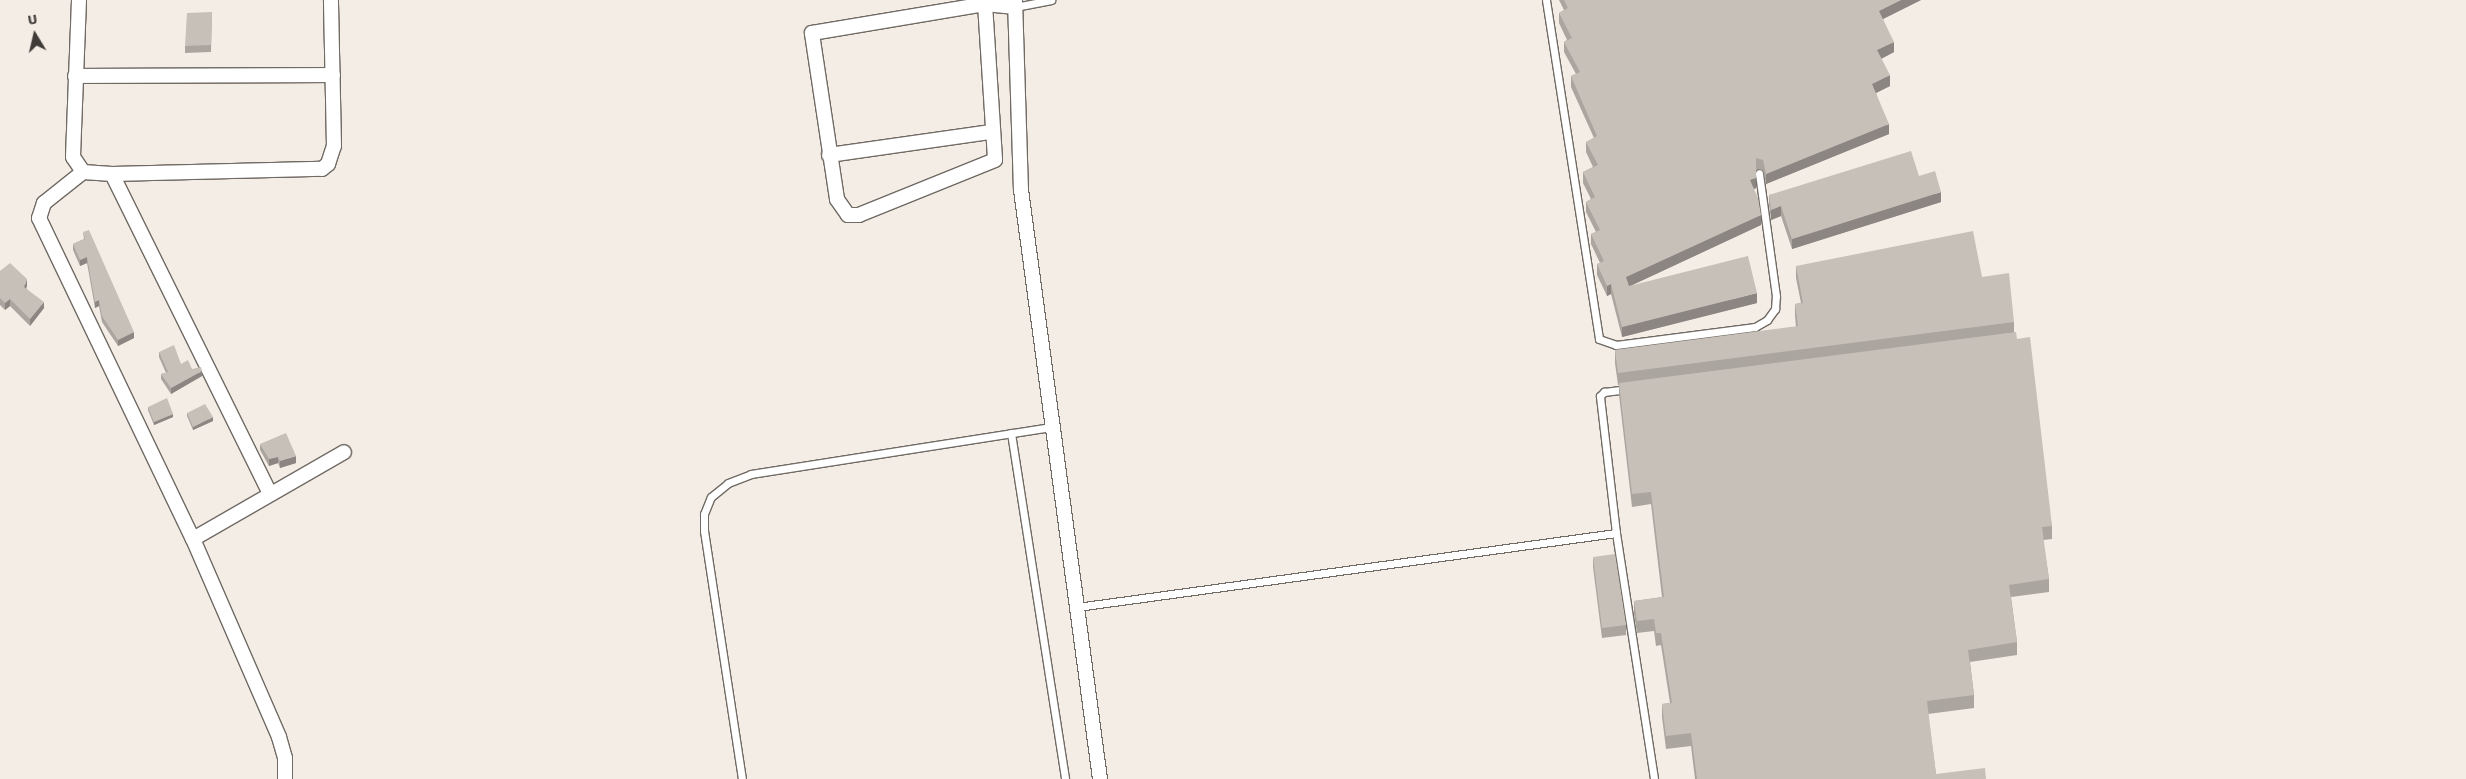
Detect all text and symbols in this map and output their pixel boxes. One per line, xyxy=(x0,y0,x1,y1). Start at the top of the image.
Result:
north arrow xyxy=(10,10,60,60)
text: U xyxy=(27,11,39,29)

